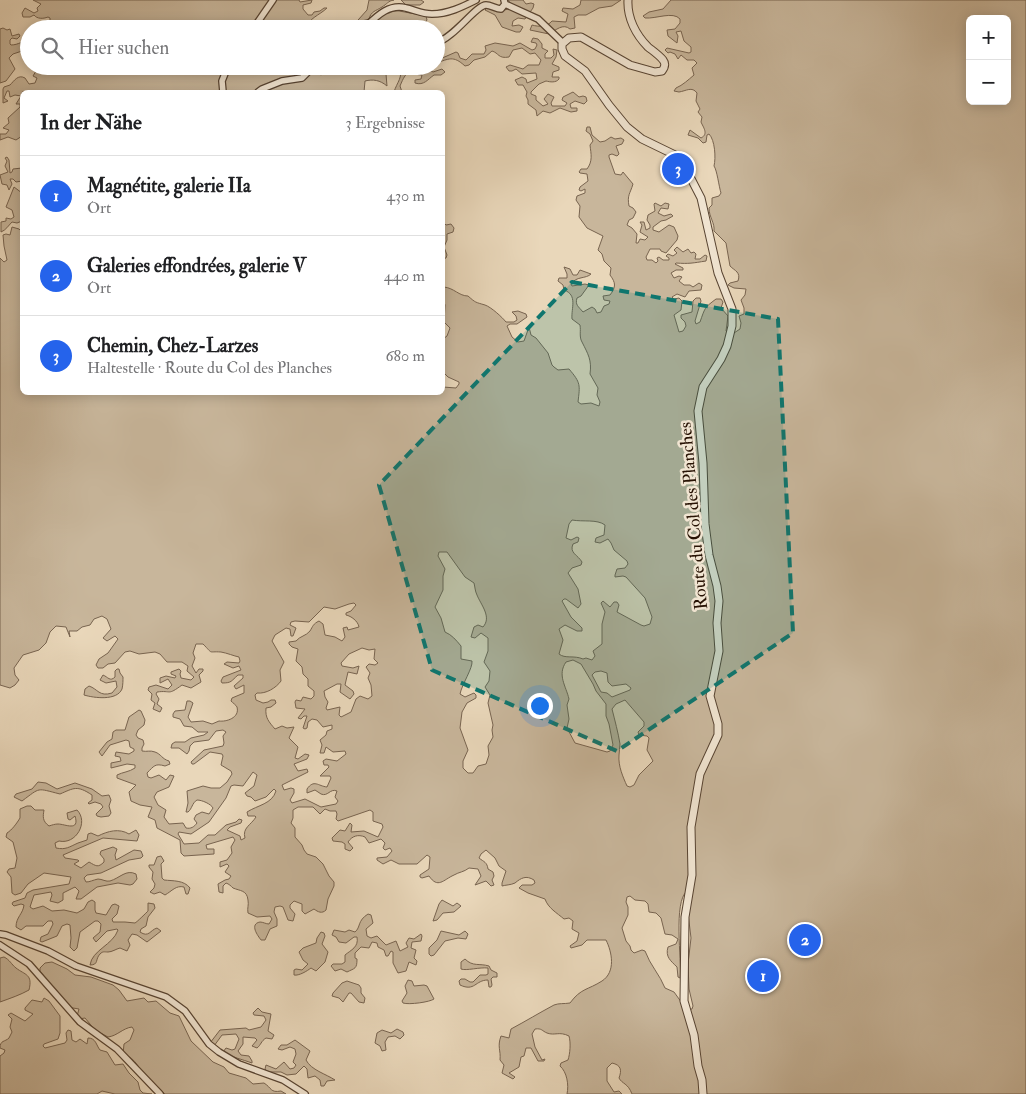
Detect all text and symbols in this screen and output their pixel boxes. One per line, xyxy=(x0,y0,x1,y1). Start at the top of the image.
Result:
map controls xyxy=(966,15,1011,105)
button: + xyxy=(966,15,1011,60)
search box xyxy=(20,20,445,75)
icon: search xyxy=(38,34,66,62)
text: Hier suchen xyxy=(78,36,169,60)
button: − xyxy=(966,60,1011,105)
text: In der Nähe xyxy=(40,109,142,136)
text: 3 Ergebnisse xyxy=(345,113,425,133)
pin: 3 xyxy=(662,150,694,188)
text: Magnétite, galerie IIa xyxy=(87,174,251,198)
text: 1 xyxy=(53,186,59,206)
text: 430 m xyxy=(386,186,425,206)
text: Ort xyxy=(87,198,111,218)
text: Galeries effondrées, galerie V xyxy=(87,254,306,278)
text: 2 xyxy=(52,266,60,286)
text: 440 m xyxy=(384,266,425,286)
text: Ort xyxy=(87,278,111,298)
text: Chemin, Chez-Larzes xyxy=(87,334,258,358)
text: 3 xyxy=(53,346,59,366)
text: 680 m xyxy=(385,346,425,366)
text: Haltestelle · Route du Col des Planches xyxy=(87,358,332,378)
street label: Route du Col des Planches xyxy=(674,421,713,611)
your location xyxy=(527,693,553,719)
pin: 2 xyxy=(789,921,821,959)
pin: 1 xyxy=(747,957,779,995)

